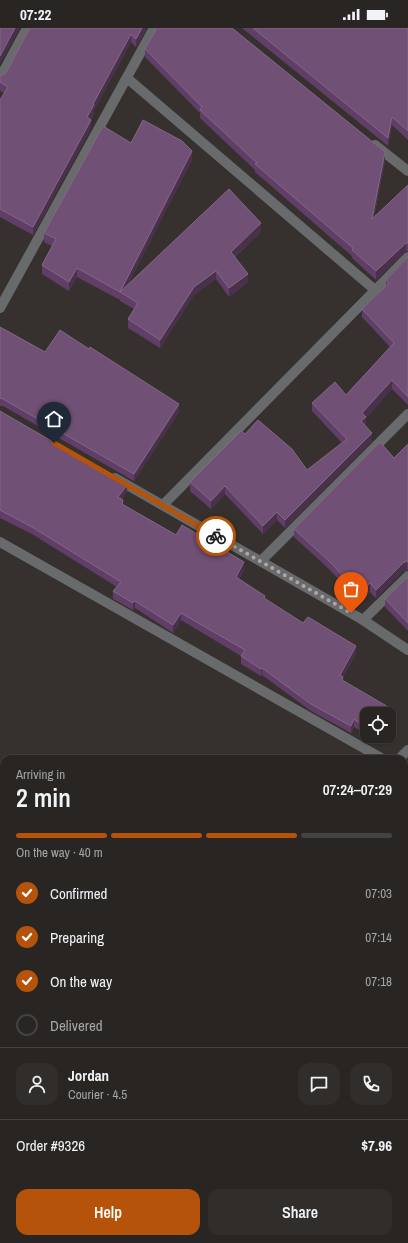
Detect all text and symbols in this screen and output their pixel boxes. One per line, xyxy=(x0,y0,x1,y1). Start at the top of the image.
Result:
text: 07:22 xyxy=(20,4,51,25)
pin xyxy=(37,402,71,443)
icon: home xyxy=(43,408,65,430)
courier xyxy=(196,516,236,556)
icon: bike xyxy=(205,525,227,547)
pin xyxy=(334,572,368,613)
icon: bag xyxy=(340,578,362,600)
map controls xyxy=(360,707,396,743)
button: locate xyxy=(360,707,396,743)
text: Arriving in xyxy=(16,766,65,783)
text: 07:24–07:29 xyxy=(323,779,392,800)
text: 2 min xyxy=(16,780,71,815)
text: On the way · 40 m xyxy=(16,844,103,861)
icon: check xyxy=(16,882,38,904)
text: Confirmed xyxy=(50,883,107,904)
text: 07:03 xyxy=(365,885,392,902)
icon: check xyxy=(16,926,38,948)
text: Preparing xyxy=(50,927,104,948)
text: 07:14 xyxy=(365,929,392,946)
icon: check xyxy=(16,970,38,992)
text: On the way xyxy=(50,971,112,992)
text: 07:18 xyxy=(365,973,392,990)
text: Delivered xyxy=(50,1015,103,1036)
button: person xyxy=(16,1063,58,1105)
button: chat xyxy=(298,1063,340,1105)
button: phone xyxy=(350,1063,392,1105)
text: Jordan xyxy=(68,1065,109,1086)
text: Courier · 4.5 xyxy=(68,1086,127,1103)
text: Order #9326 xyxy=(16,1135,85,1156)
text: $7.96 xyxy=(361,1135,392,1156)
button: Help xyxy=(16,1189,200,1235)
button: Share xyxy=(208,1189,392,1235)

